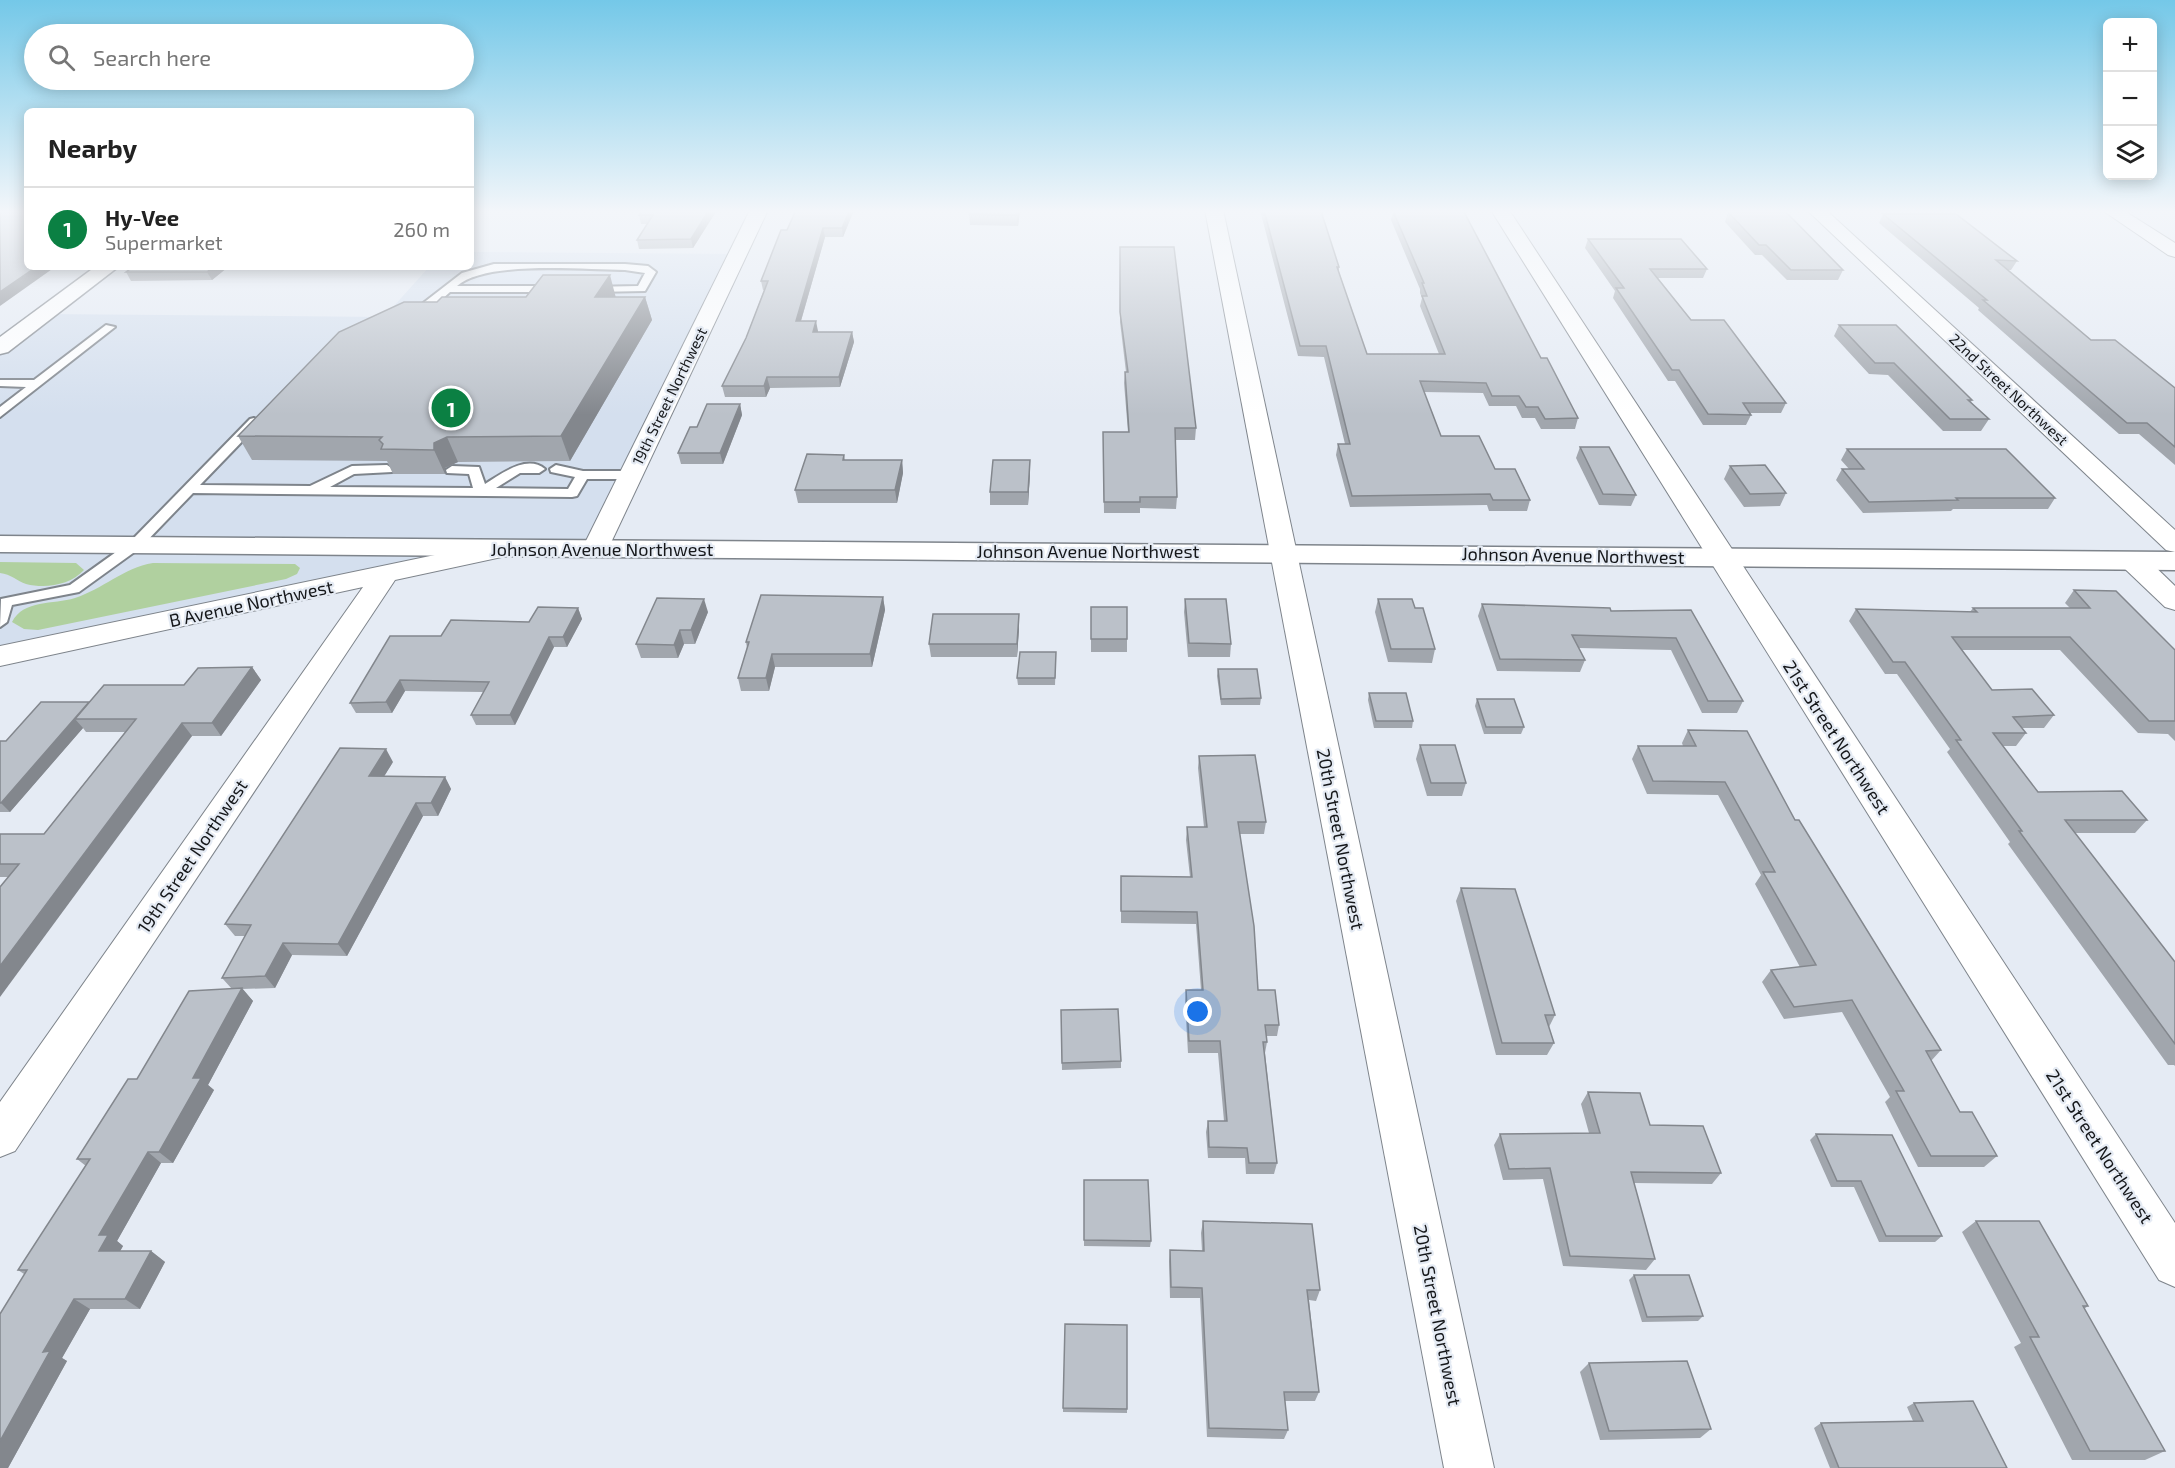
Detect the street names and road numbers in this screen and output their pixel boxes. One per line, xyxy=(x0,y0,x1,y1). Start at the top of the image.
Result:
street label: 19th Street Northwest xyxy=(628,324,710,468)
street label: 22nd Street Northwest xyxy=(1946,329,2072,449)
street label: Johnson Avenue Northwest xyxy=(491,538,714,560)
street label: Johnson Avenue Northwest xyxy=(977,540,1200,562)
street label: Johnson Avenue Northwest xyxy=(1461,542,1685,568)
street label: B Avenue Northwest xyxy=(167,575,335,631)
street label: 21st Street Northwest xyxy=(1779,656,1895,818)
street label: 20th Street Northwest xyxy=(1313,746,1369,932)
street label: 19th Street Northwest xyxy=(132,775,252,937)
street label: 21st Street Northwest xyxy=(2042,1065,2158,1227)
street label: 20th Street Northwest xyxy=(1410,1222,1466,1408)

